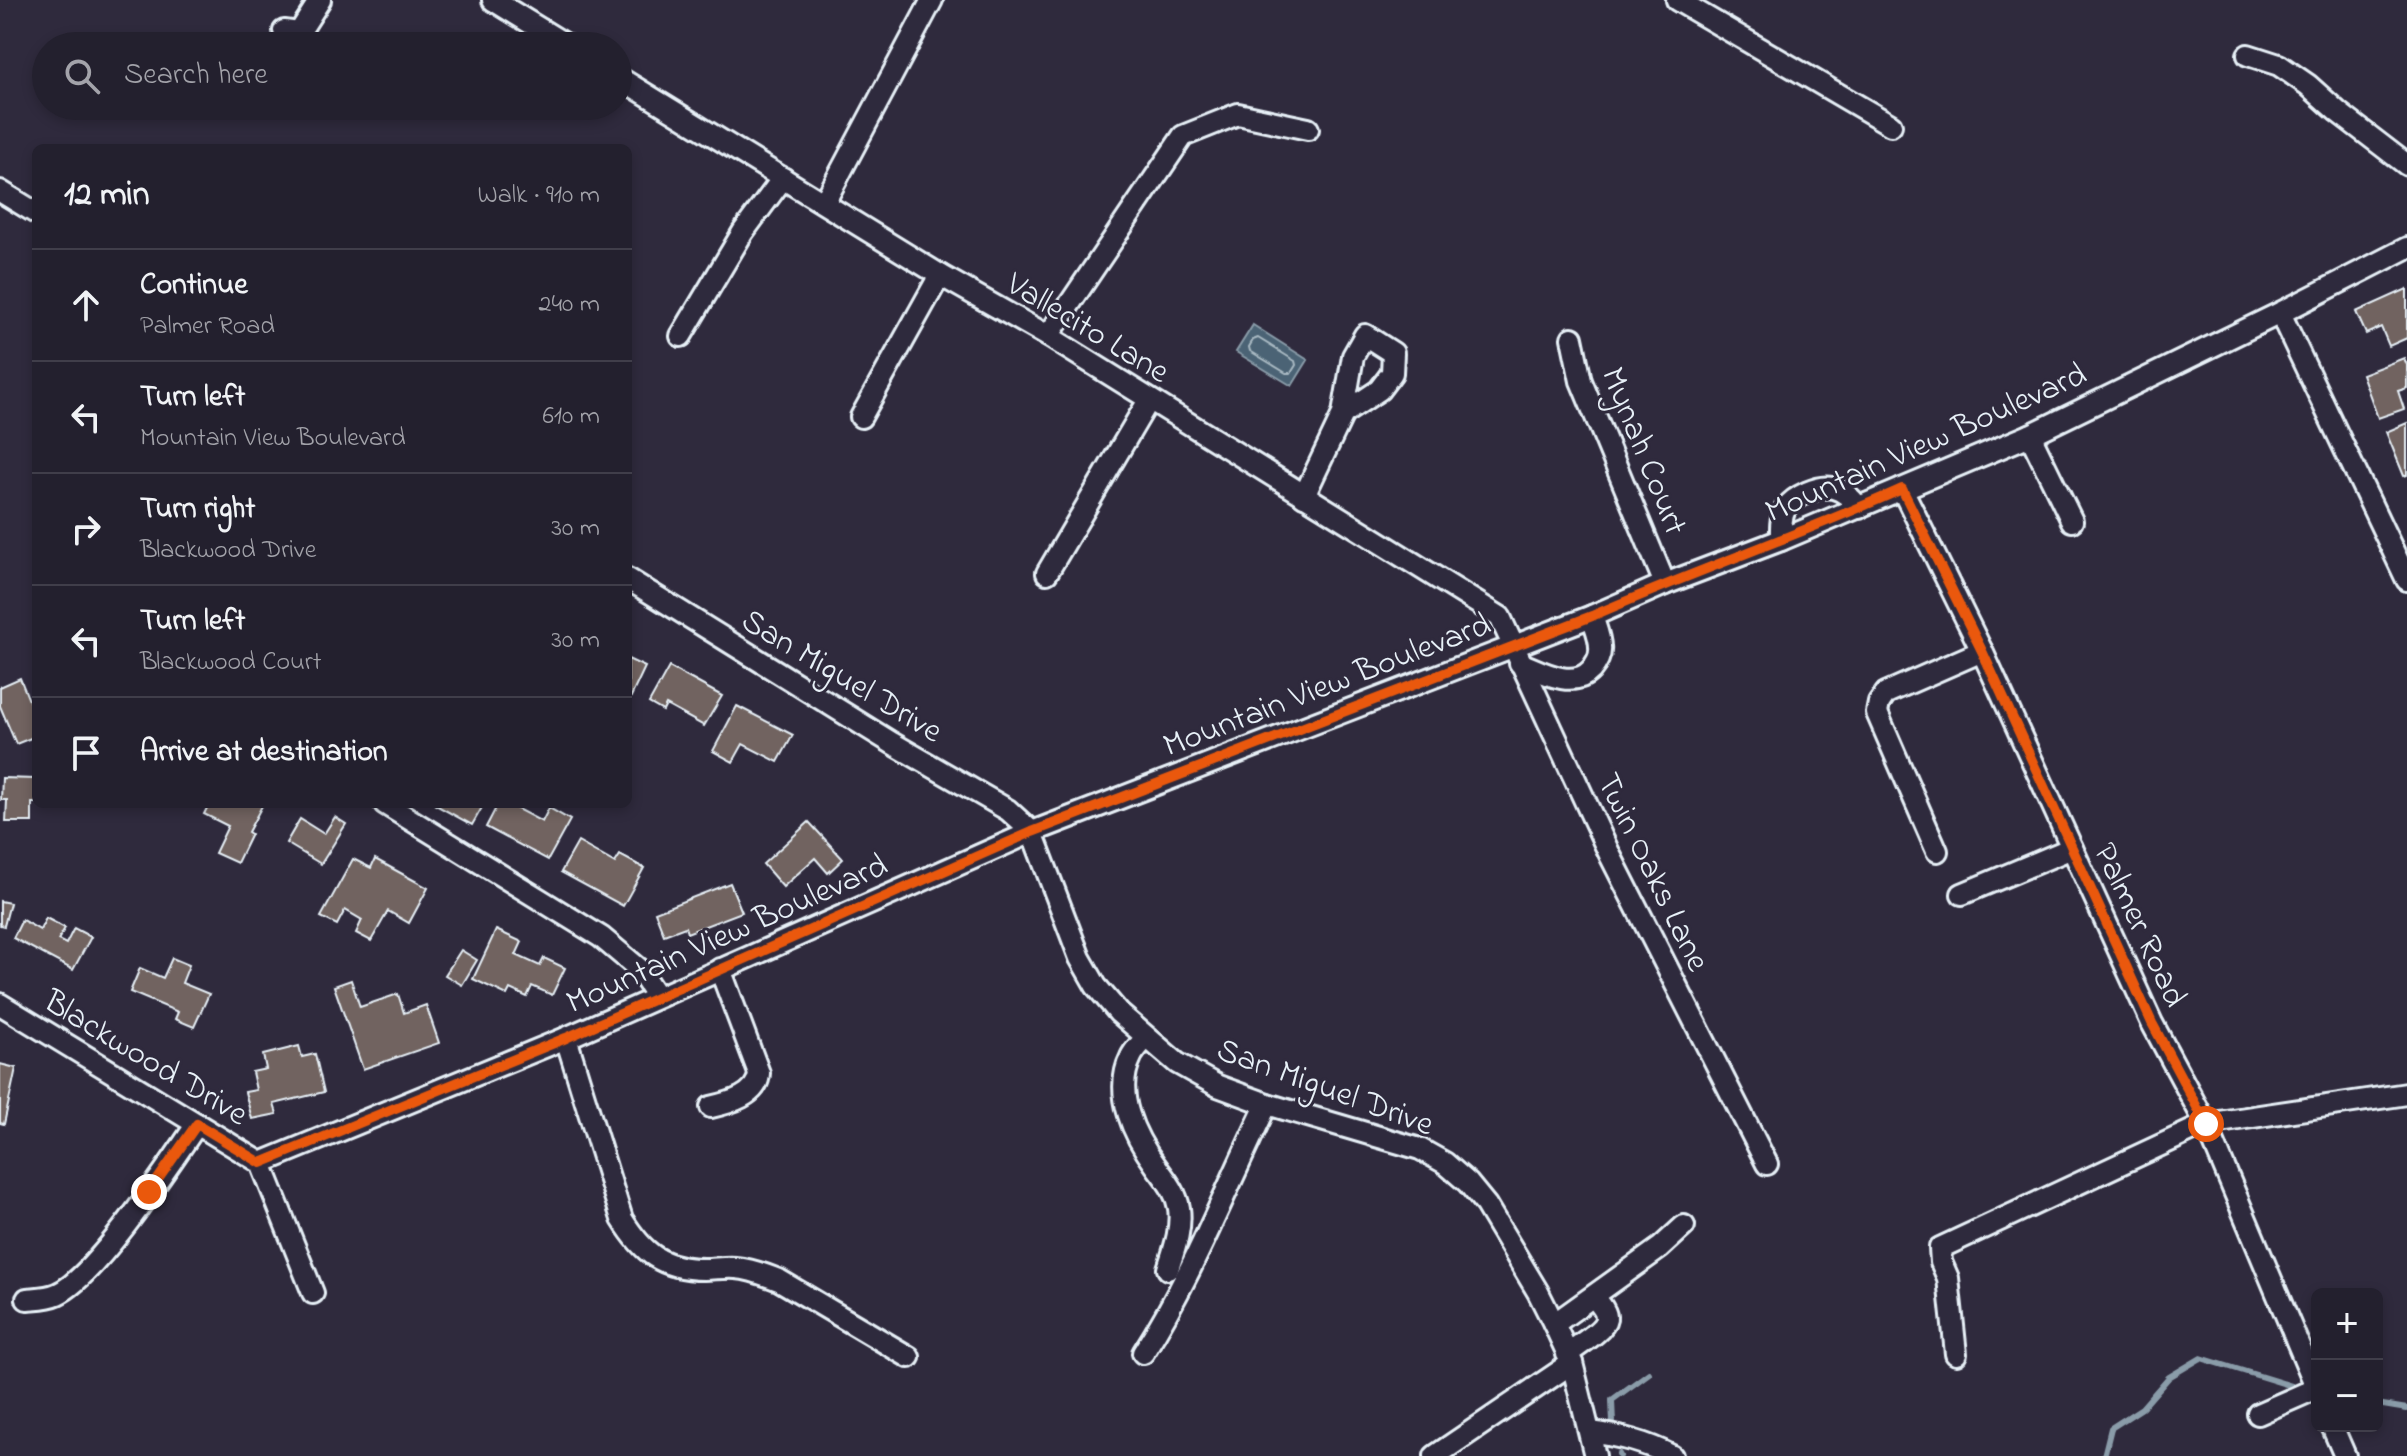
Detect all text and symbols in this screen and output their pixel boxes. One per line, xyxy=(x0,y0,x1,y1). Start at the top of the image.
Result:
search box xyxy=(32,32,632,120)
icon: search xyxy=(60,54,104,98)
text: Search here xyxy=(124,54,268,98)
text: 12 min xyxy=(64,171,149,221)
text: Walk · 910 m xyxy=(478,177,600,215)
street label: Vallecito Lane xyxy=(995,260,1179,398)
text: Continue xyxy=(140,264,248,308)
icon: ahead xyxy=(64,283,108,327)
text: 240 m xyxy=(538,286,600,324)
text: Palmer Road xyxy=(140,308,275,346)
street label: Mountain View Boulevard xyxy=(1758,351,2095,538)
street label: Mynah Court xyxy=(1586,360,1699,543)
text: Turn left xyxy=(140,376,245,420)
icon: left xyxy=(64,395,108,439)
text: 610 m xyxy=(542,398,600,436)
text: Mountain View Boulevard xyxy=(140,420,406,458)
text: Turn right xyxy=(140,488,255,532)
icon: right xyxy=(64,507,108,551)
text: 30 m xyxy=(551,510,600,548)
text: Blackwood Drive xyxy=(140,532,317,570)
street label: San Miguel Drive xyxy=(731,597,952,758)
text: Turn left xyxy=(140,600,245,644)
street label: Mountain View Boulevard xyxy=(1156,601,1499,772)
icon: left xyxy=(64,619,108,663)
text: 30 m xyxy=(551,622,600,660)
text: Blackwood Court xyxy=(140,644,322,682)
icon: arrive xyxy=(64,731,108,775)
text: Arrive at destination xyxy=(140,731,388,775)
street label: Twin Oaks Lane xyxy=(1582,765,1721,981)
street label: Palmer Road xyxy=(2078,835,2198,1016)
street label: Mountain View Boulevard xyxy=(559,842,896,1029)
street label: Blackwood Drive xyxy=(32,978,257,1141)
street label: San Miguel Drive xyxy=(1209,1026,1441,1151)
route start xyxy=(2188,1106,2224,1142)
route end xyxy=(131,1174,167,1210)
map controls xyxy=(2311,1288,2383,1432)
button: + xyxy=(2311,1288,2383,1360)
button: − xyxy=(2311,1360,2383,1432)

